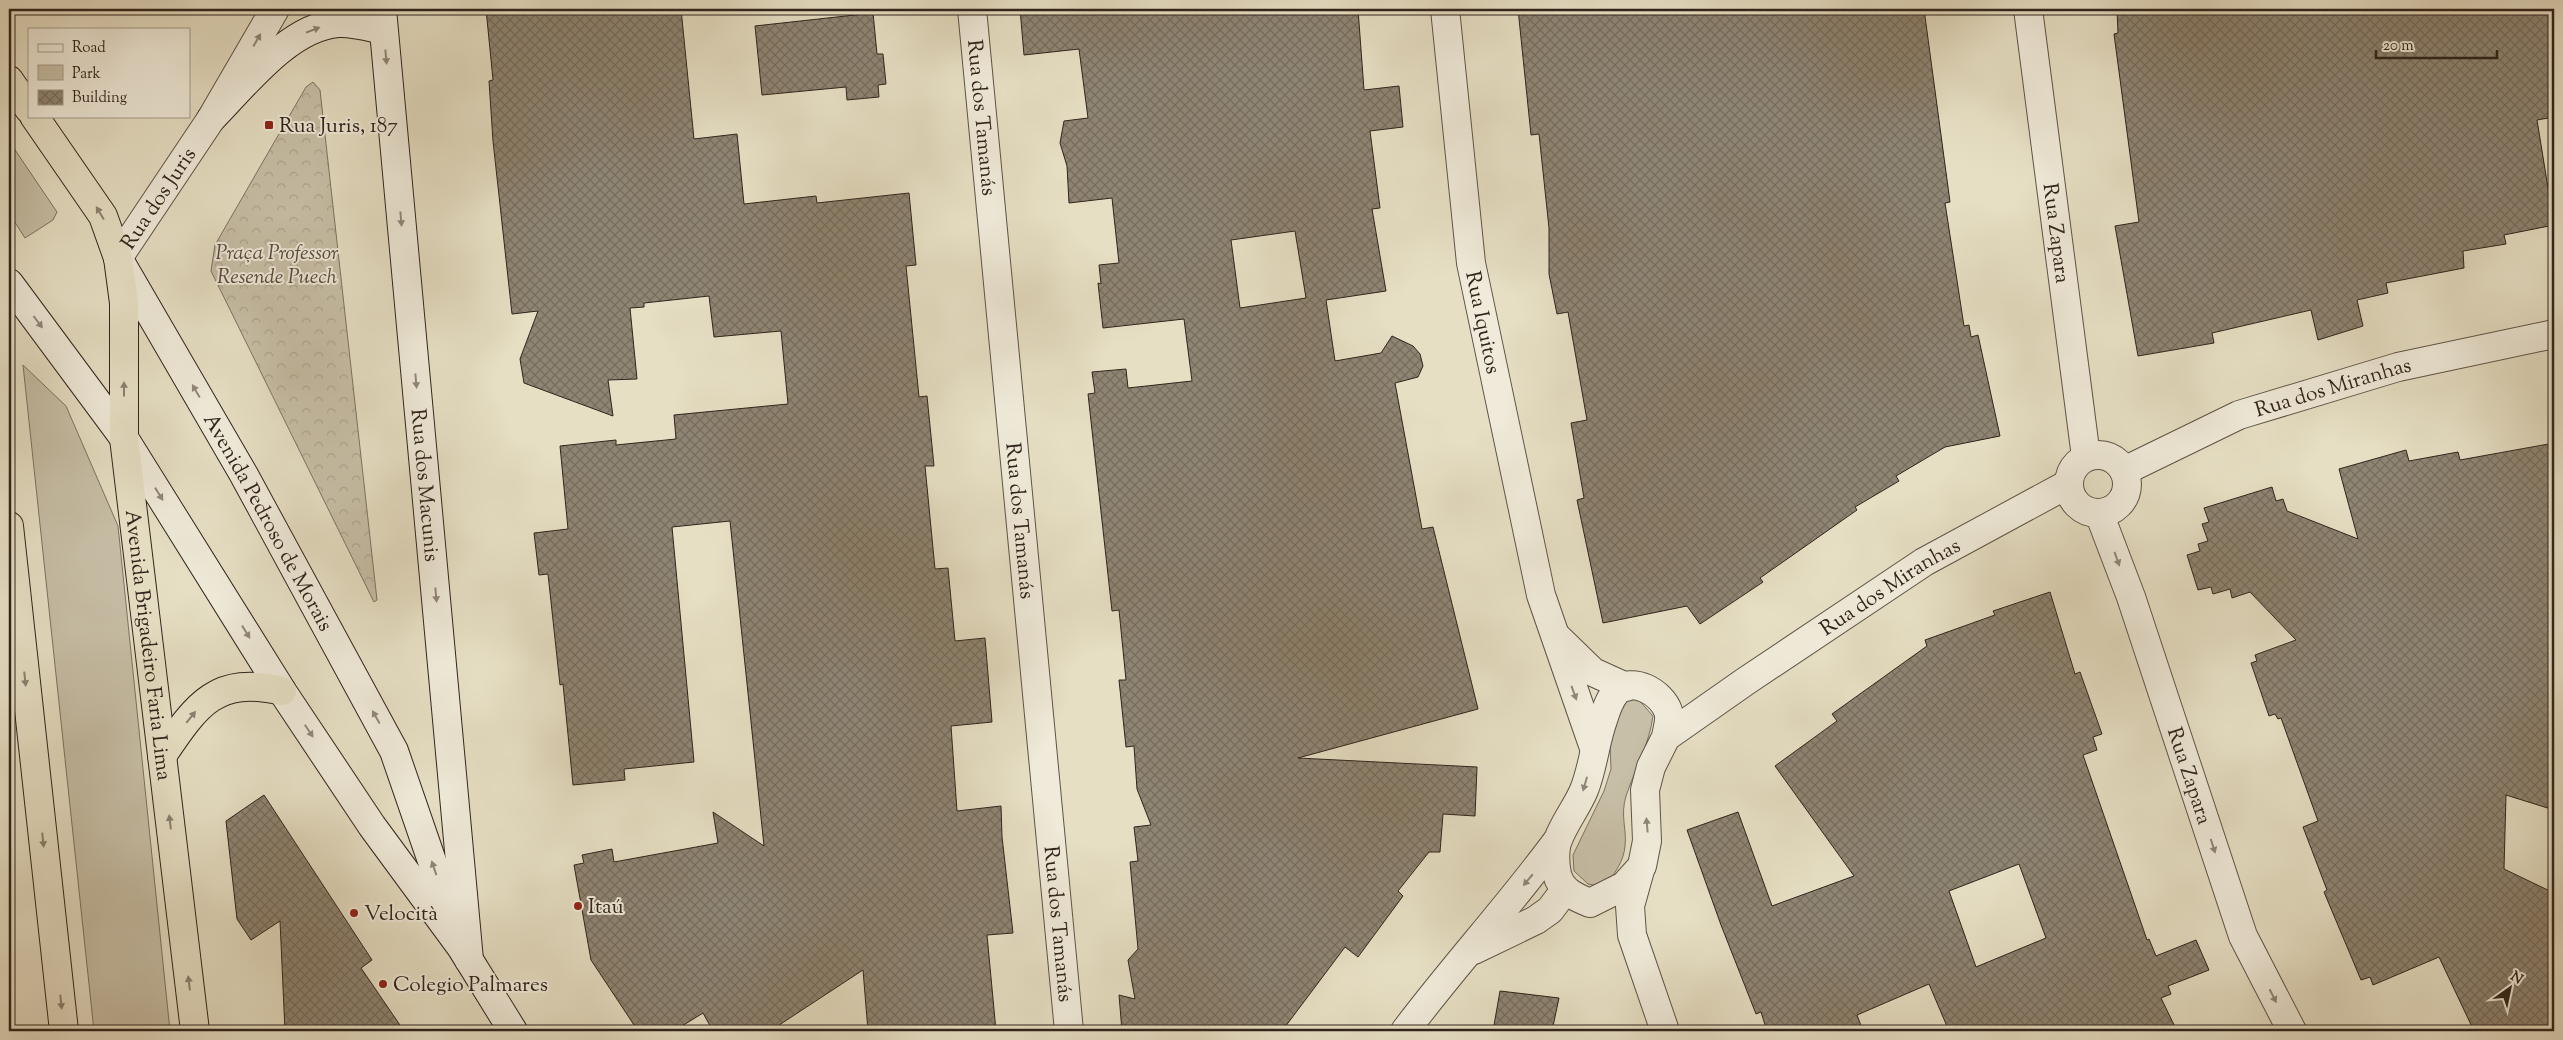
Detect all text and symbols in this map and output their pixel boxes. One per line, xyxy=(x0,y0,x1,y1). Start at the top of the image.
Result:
one-way arrow xyxy=(306,26,321,34)
legend xyxy=(28,28,190,118)
scale bar xyxy=(2376,28,2497,60)
one-way arrow xyxy=(253,33,262,46)
text: 20 m xyxy=(2383,36,2414,57)
text: Road xyxy=(72,38,106,59)
street label: Rua dos Tamanás xyxy=(958,38,1003,197)
one-way arrow xyxy=(382,50,390,66)
text: Park xyxy=(72,64,101,85)
text: Building xyxy=(72,88,127,109)
place label: Rua Juris, 187 xyxy=(279,112,398,142)
marker: Rua Juris, 187 xyxy=(263,119,275,131)
street label: Rua dos Juris xyxy=(115,142,205,256)
street label: Rua Zapara xyxy=(2034,182,2076,286)
one-way arrow xyxy=(96,206,105,219)
one-way arrow xyxy=(397,211,405,227)
park label: Praça Professor Resende Puech xyxy=(216,239,339,293)
street label: Rua Iquitos xyxy=(1456,269,1507,377)
one-way arrow xyxy=(33,315,43,329)
street label: Rua dos Miranhas xyxy=(2252,352,2414,426)
one-way arrow xyxy=(412,373,420,389)
one-way arrow xyxy=(120,381,128,397)
one-way arrow xyxy=(191,384,200,398)
street label: Rua dos Macunis xyxy=(402,407,445,563)
street label: Avenida Pedroso de Morais xyxy=(195,409,339,637)
street label: Rua dos Tamanás xyxy=(996,441,1041,600)
one-way arrow xyxy=(155,487,164,501)
street label: Avenida Brigadeiro Faria Lima xyxy=(116,508,178,783)
street label: Rua dos Miranhas xyxy=(1815,532,1967,644)
one-way arrow xyxy=(2114,551,2121,566)
one-way arrow xyxy=(432,587,440,603)
one-way arrow xyxy=(241,625,250,638)
one-way arrow xyxy=(21,671,29,687)
one-way arrow xyxy=(1571,686,1578,701)
one-way arrow xyxy=(185,711,196,724)
one-way arrow xyxy=(371,711,380,724)
one-way arrow xyxy=(304,724,314,738)
street label: Rua Zapara xyxy=(2158,724,2218,829)
one-way arrow xyxy=(1581,776,1589,791)
one-way arrow xyxy=(166,813,174,829)
one-way arrow xyxy=(1642,817,1650,833)
one-way arrow xyxy=(39,833,47,849)
one-way arrow xyxy=(2209,838,2217,853)
street label: Rua dos Tamanás xyxy=(1035,845,1079,1004)
one-way arrow xyxy=(430,861,437,876)
one-way arrow xyxy=(1523,873,1534,886)
place label: Itaú xyxy=(588,893,624,923)
place label: Velocità xyxy=(364,900,438,930)
marker: Itaú xyxy=(572,900,584,912)
marker: Velocità xyxy=(348,907,360,919)
north arrow xyxy=(2486,962,2536,1012)
text: N xyxy=(2506,967,2526,990)
place label: Colegio Palmares xyxy=(393,971,548,1001)
one-way arrow xyxy=(185,975,193,991)
marker: Colegio Palmares xyxy=(377,978,389,990)
one-way arrow xyxy=(2269,989,2277,1003)
one-way arrow xyxy=(57,994,65,1010)

